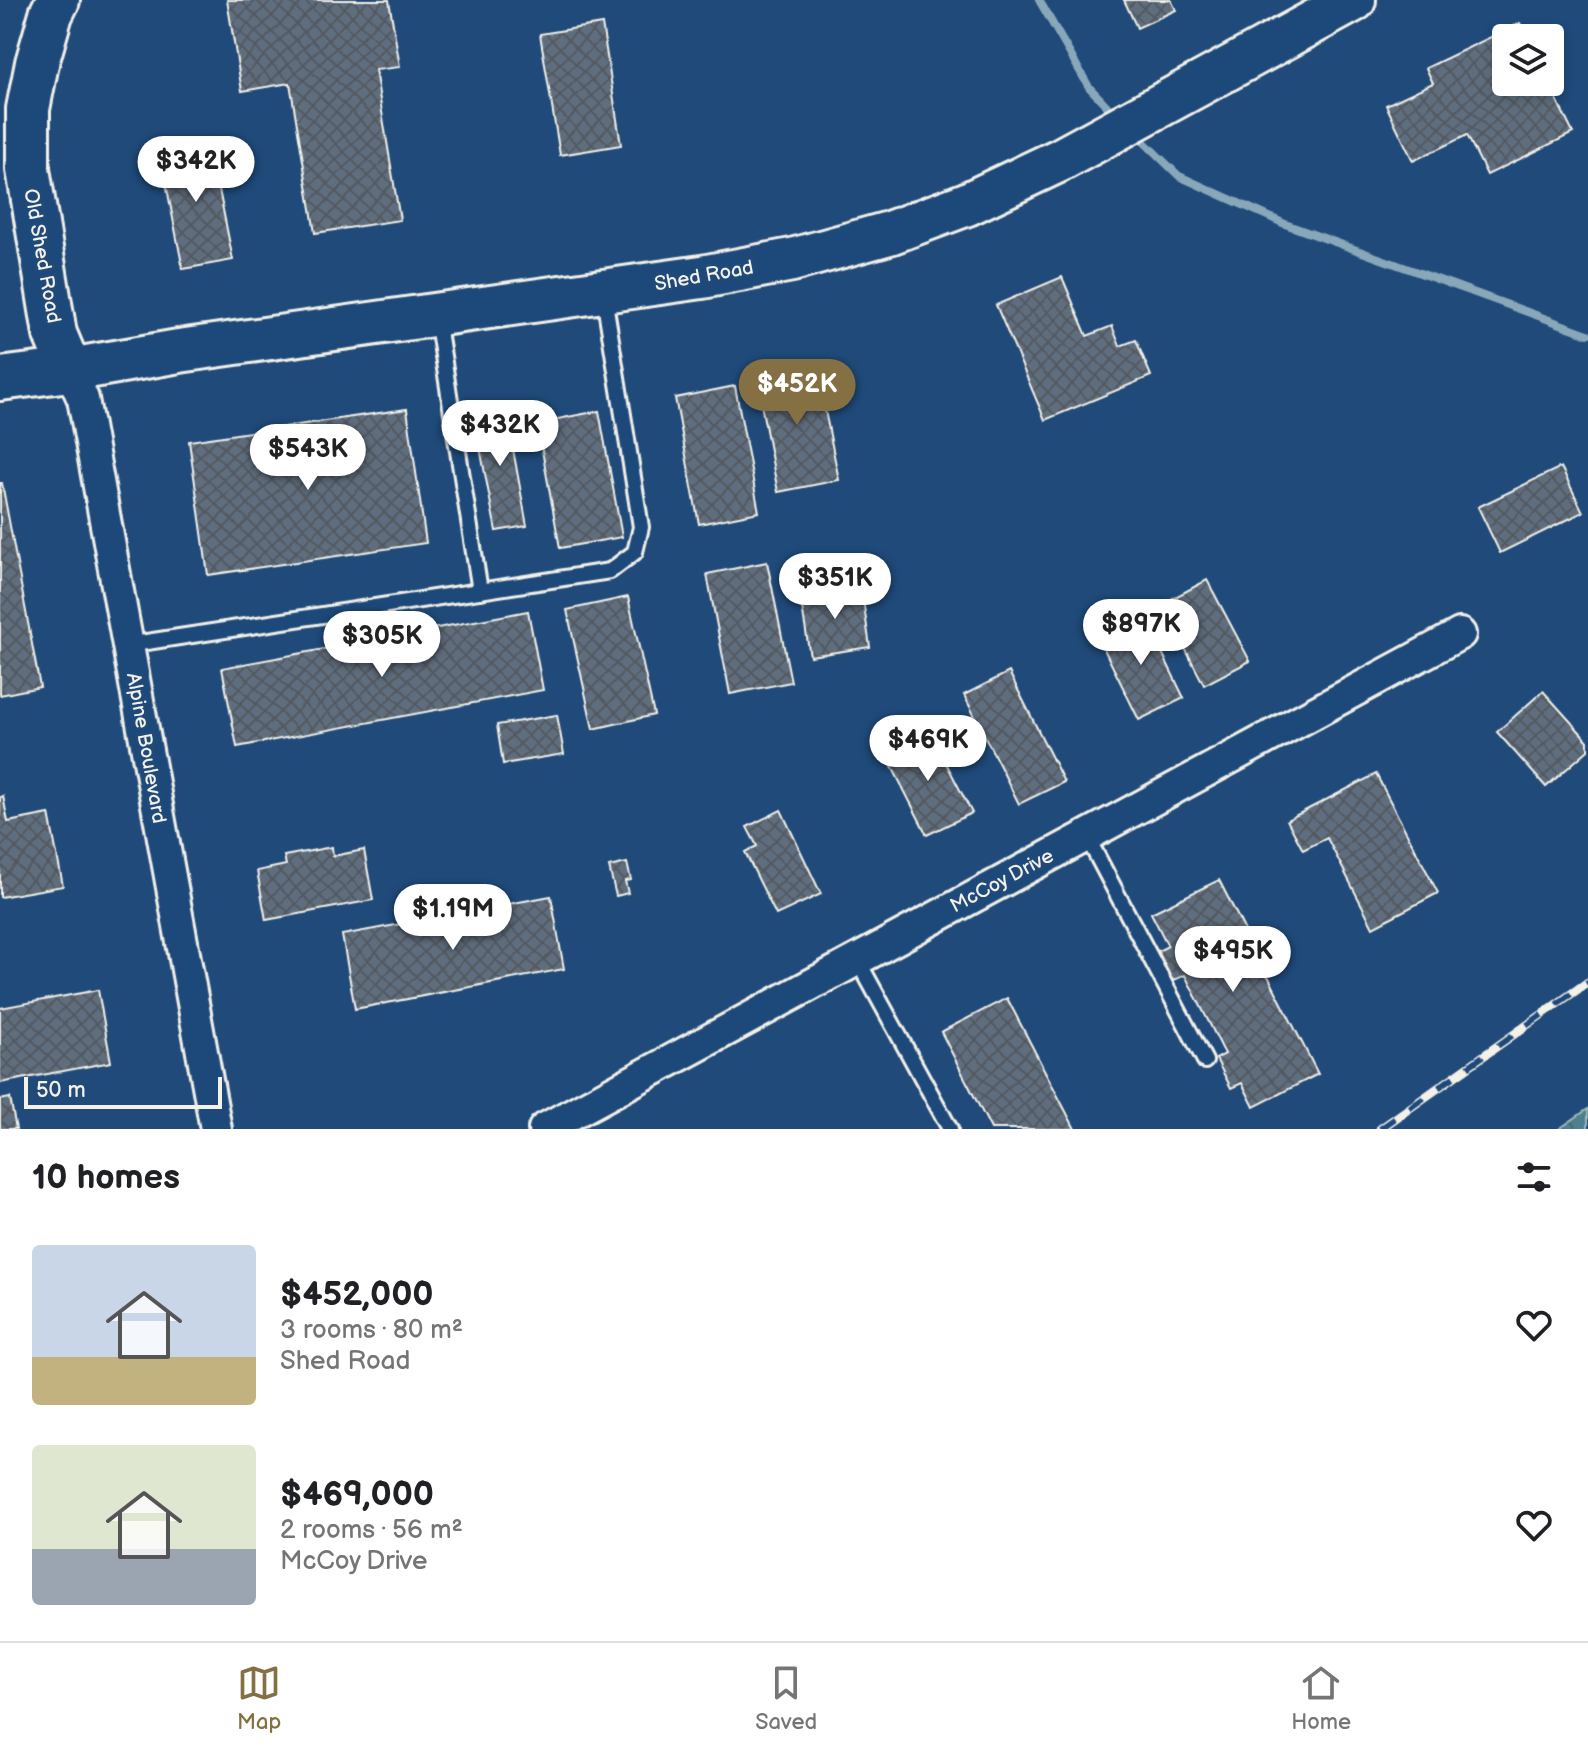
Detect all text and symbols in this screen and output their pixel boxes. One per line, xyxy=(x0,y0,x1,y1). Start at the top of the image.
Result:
map controls xyxy=(1492,24,1564,96)
button: layers xyxy=(1492,24,1564,96)
pin: $342K xyxy=(140,136,252,204)
text: $342K xyxy=(156,146,236,177)
street label: Old Shed Road xyxy=(18,187,66,325)
street label: Shed Road xyxy=(653,255,755,297)
pin: $452K xyxy=(741,359,853,427)
text: $452K xyxy=(757,369,837,400)
pin: $432K xyxy=(444,400,556,468)
text: $432K xyxy=(460,410,540,441)
pin: $543K xyxy=(252,424,364,492)
text: $543K xyxy=(268,434,348,465)
pin: $351K xyxy=(779,553,891,621)
text: $351K xyxy=(797,563,873,594)
pin: $897K xyxy=(1085,599,1197,667)
text: $897K xyxy=(1101,609,1181,640)
pin: $305K xyxy=(326,611,438,679)
text: $305K xyxy=(341,621,423,652)
street label: Alpine Boulevard xyxy=(121,671,171,825)
pin: $469K xyxy=(872,715,984,783)
text: $469K xyxy=(887,725,969,756)
street label: McCoy Drive xyxy=(946,844,1058,918)
pin: $1.19M xyxy=(388,884,518,952)
text: $1.19M xyxy=(412,894,494,925)
pin: $495K xyxy=(1177,926,1289,994)
text: $495K xyxy=(1193,936,1273,967)
scale bar xyxy=(24,1073,222,1109)
text: 50 m xyxy=(36,1077,86,1104)
icon: filters xyxy=(1512,1155,1556,1199)
text: 10 homes xyxy=(32,1157,180,1198)
text: $452,000 xyxy=(280,1274,434,1315)
icon: home xyxy=(96,1277,192,1373)
icon: heart xyxy=(1512,1303,1556,1347)
text: 3 rooms · 80 m² xyxy=(280,1315,463,1346)
text: Shed Road xyxy=(280,1346,410,1377)
text: $469,000 xyxy=(280,1474,434,1515)
icon: home xyxy=(96,1477,192,1573)
icon: heart xyxy=(1512,1503,1556,1547)
text: 2 rooms · 56 m² xyxy=(280,1515,463,1546)
text: McCoy Drive xyxy=(280,1546,427,1577)
tab: Map xyxy=(237,1661,281,1736)
tab: Saved xyxy=(755,1661,817,1736)
tab: Home xyxy=(1291,1661,1351,1736)

